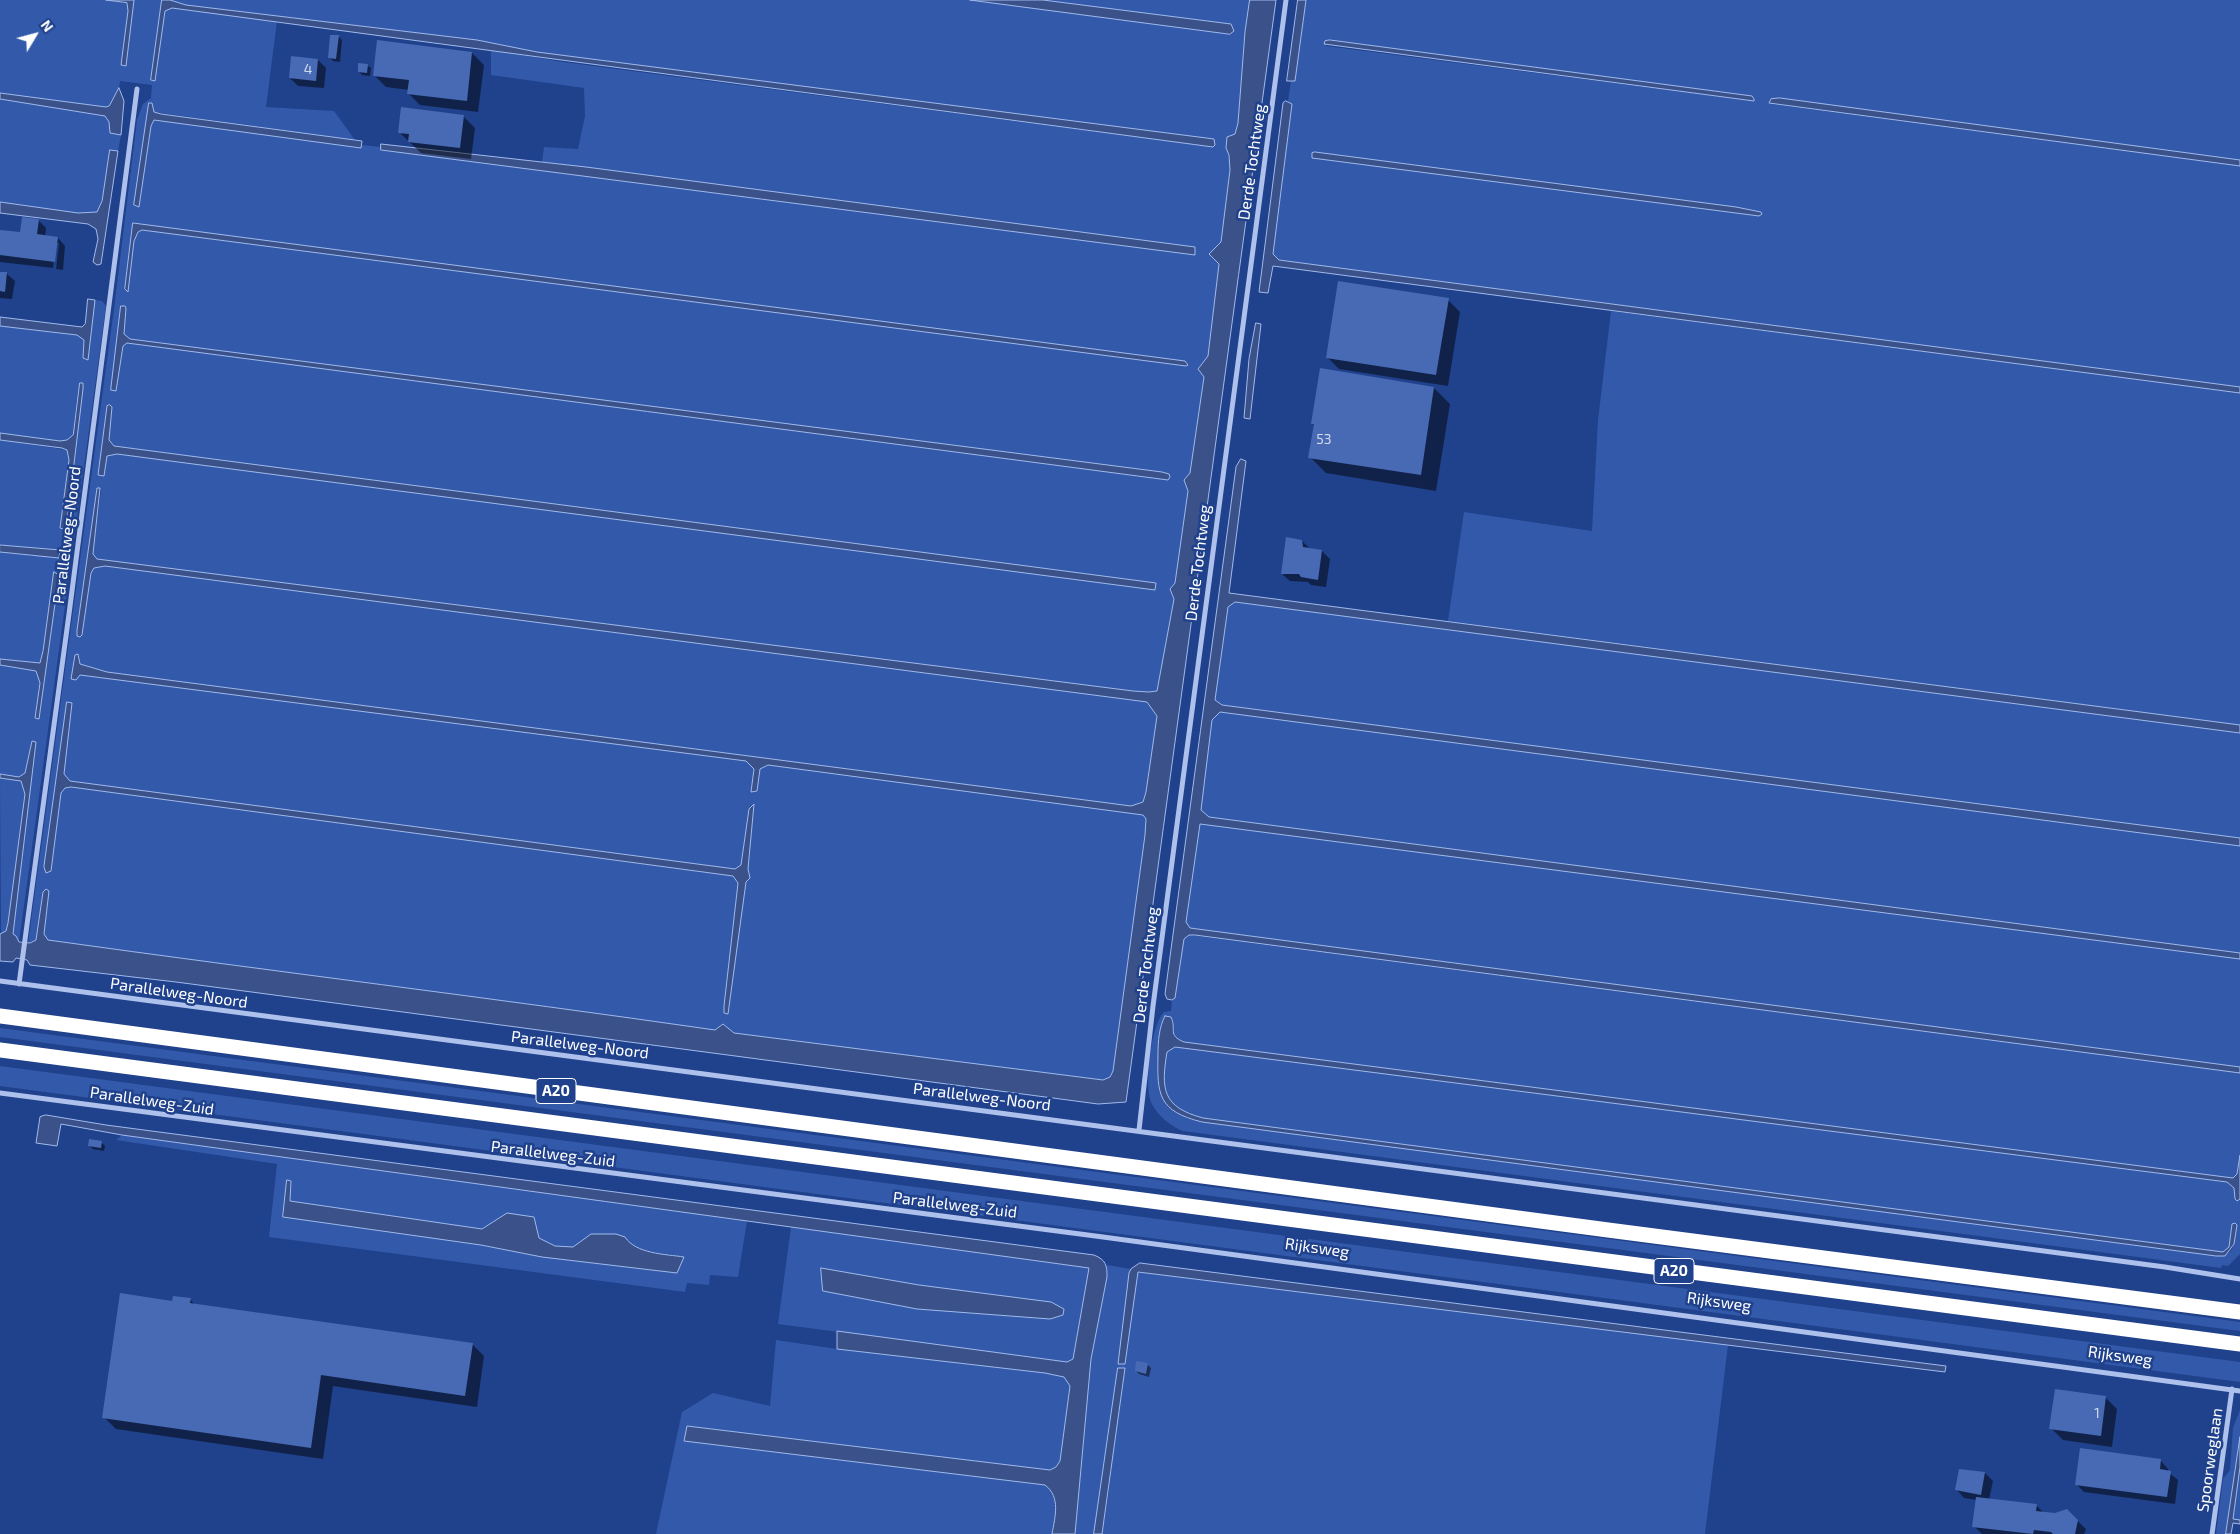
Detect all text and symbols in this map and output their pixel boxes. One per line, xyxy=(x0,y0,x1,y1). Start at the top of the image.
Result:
north arrow xyxy=(10,10,60,60)
text: N xyxy=(38,17,57,35)
house number: 4 xyxy=(304,61,312,77)
street label: Derde Tochtweg xyxy=(1234,103,1270,221)
house number: 53 xyxy=(1316,431,1332,447)
street label: Parallelweg-Noord xyxy=(49,465,85,605)
street label: Derde Tochtweg xyxy=(1181,504,1215,622)
street label: Derde Tochtweg xyxy=(1129,906,1163,1024)
street label: Parallelweg-Noord xyxy=(109,974,249,1012)
street label: Parallelweg-Noord xyxy=(510,1027,650,1063)
road number: A20 xyxy=(536,1078,576,1104)
street label: Parallelweg-Noord xyxy=(912,1079,1052,1115)
street label: Parallelweg-Zuid xyxy=(89,1083,215,1119)
street label: Parallelweg-Zuid xyxy=(490,1137,616,1171)
street label: Parallelweg-Zuid xyxy=(892,1188,1018,1222)
street label: Rijksweg xyxy=(1284,1234,1350,1262)
road number: A20 xyxy=(1654,1258,1694,1284)
street label: Rijksweg xyxy=(1686,1288,1752,1316)
street label: Rijksweg xyxy=(2087,1342,2153,1370)
house number: 1 xyxy=(2094,1405,2100,1421)
street label: Spoorweglaan xyxy=(2193,1407,2227,1513)

